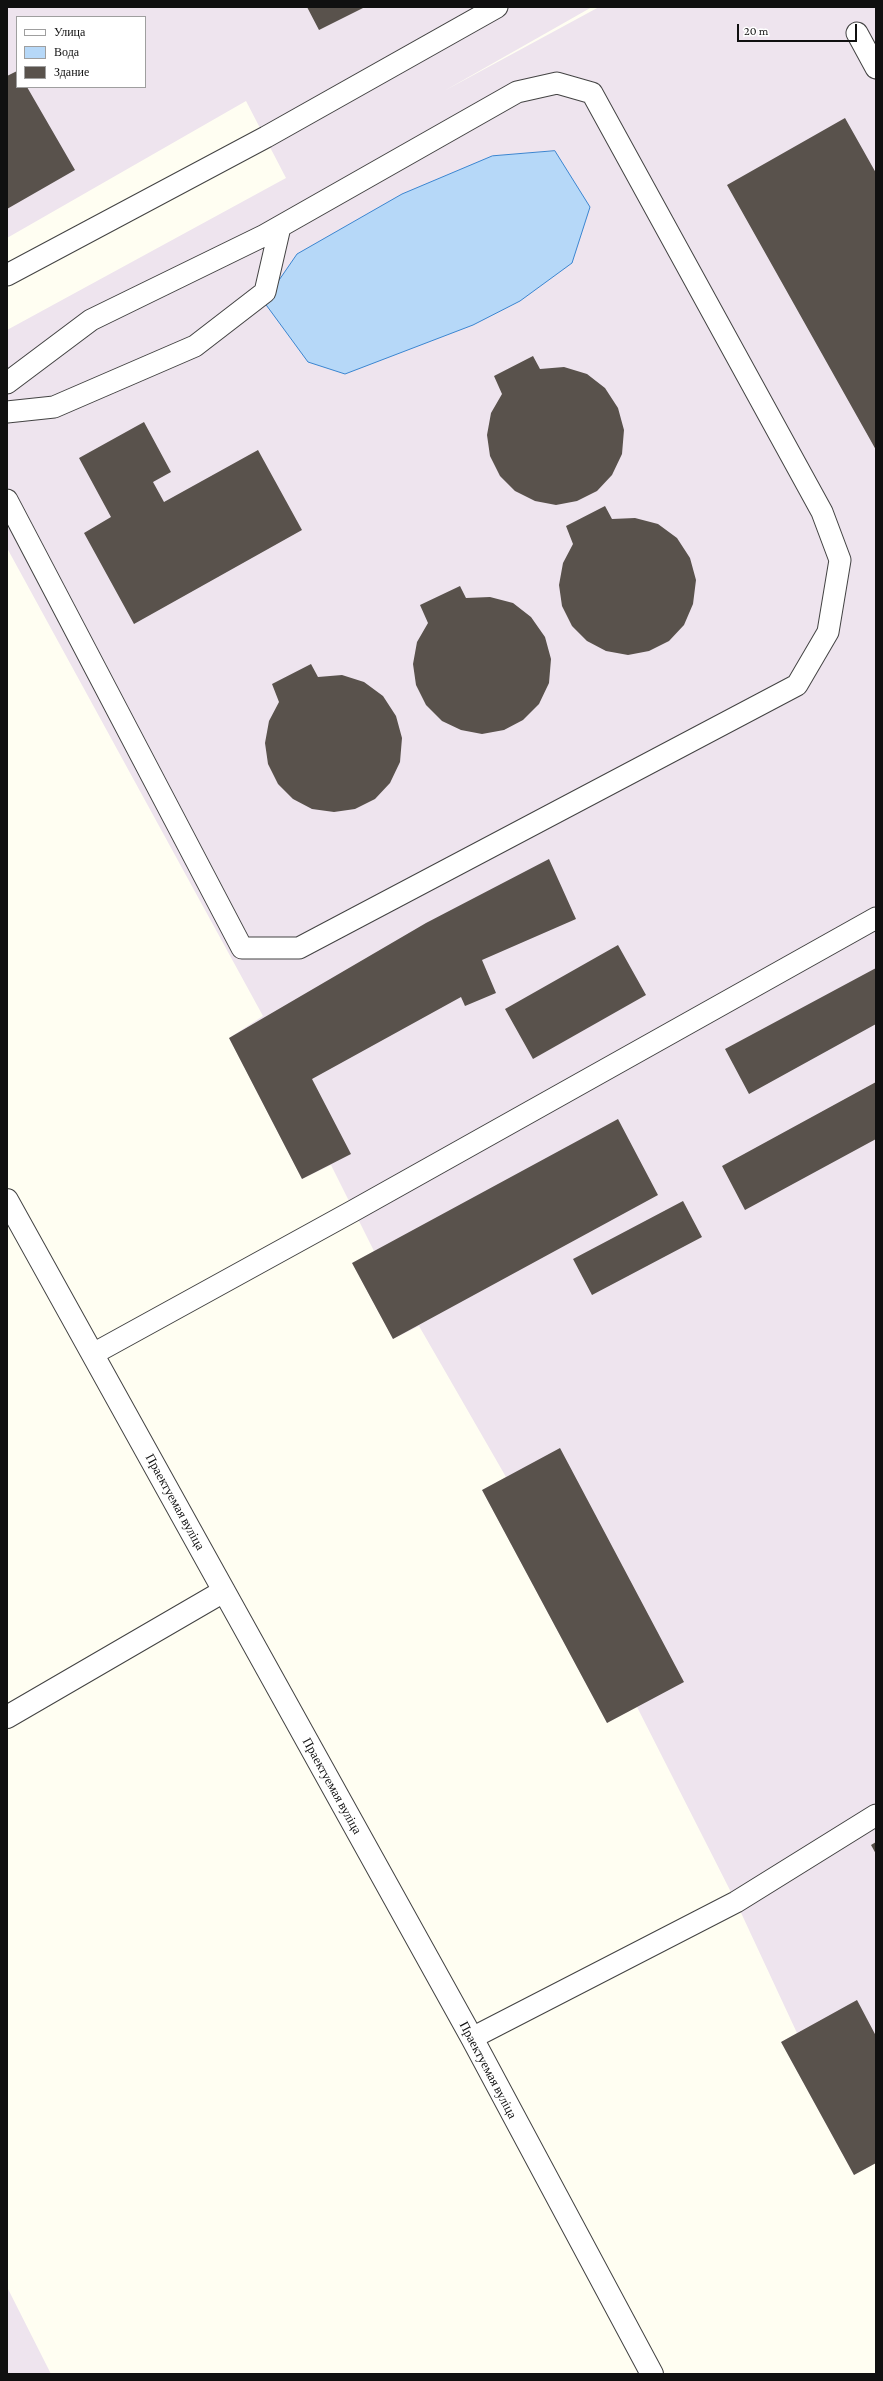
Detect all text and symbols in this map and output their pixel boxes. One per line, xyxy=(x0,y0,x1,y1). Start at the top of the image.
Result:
legend xyxy=(16,16,146,88)
scale bar xyxy=(739,16,859,42)
text: 20 m xyxy=(744,24,768,38)
text: Улица xyxy=(54,25,85,39)
text: Вода xyxy=(54,45,79,59)
text: Здание xyxy=(54,65,89,79)
street label: Праектуемая вуліца xyxy=(142,1451,208,1553)
street label: Праектуемая вуліца xyxy=(299,1735,365,1837)
street label: Праектуемая вуліца xyxy=(456,2019,520,2121)

